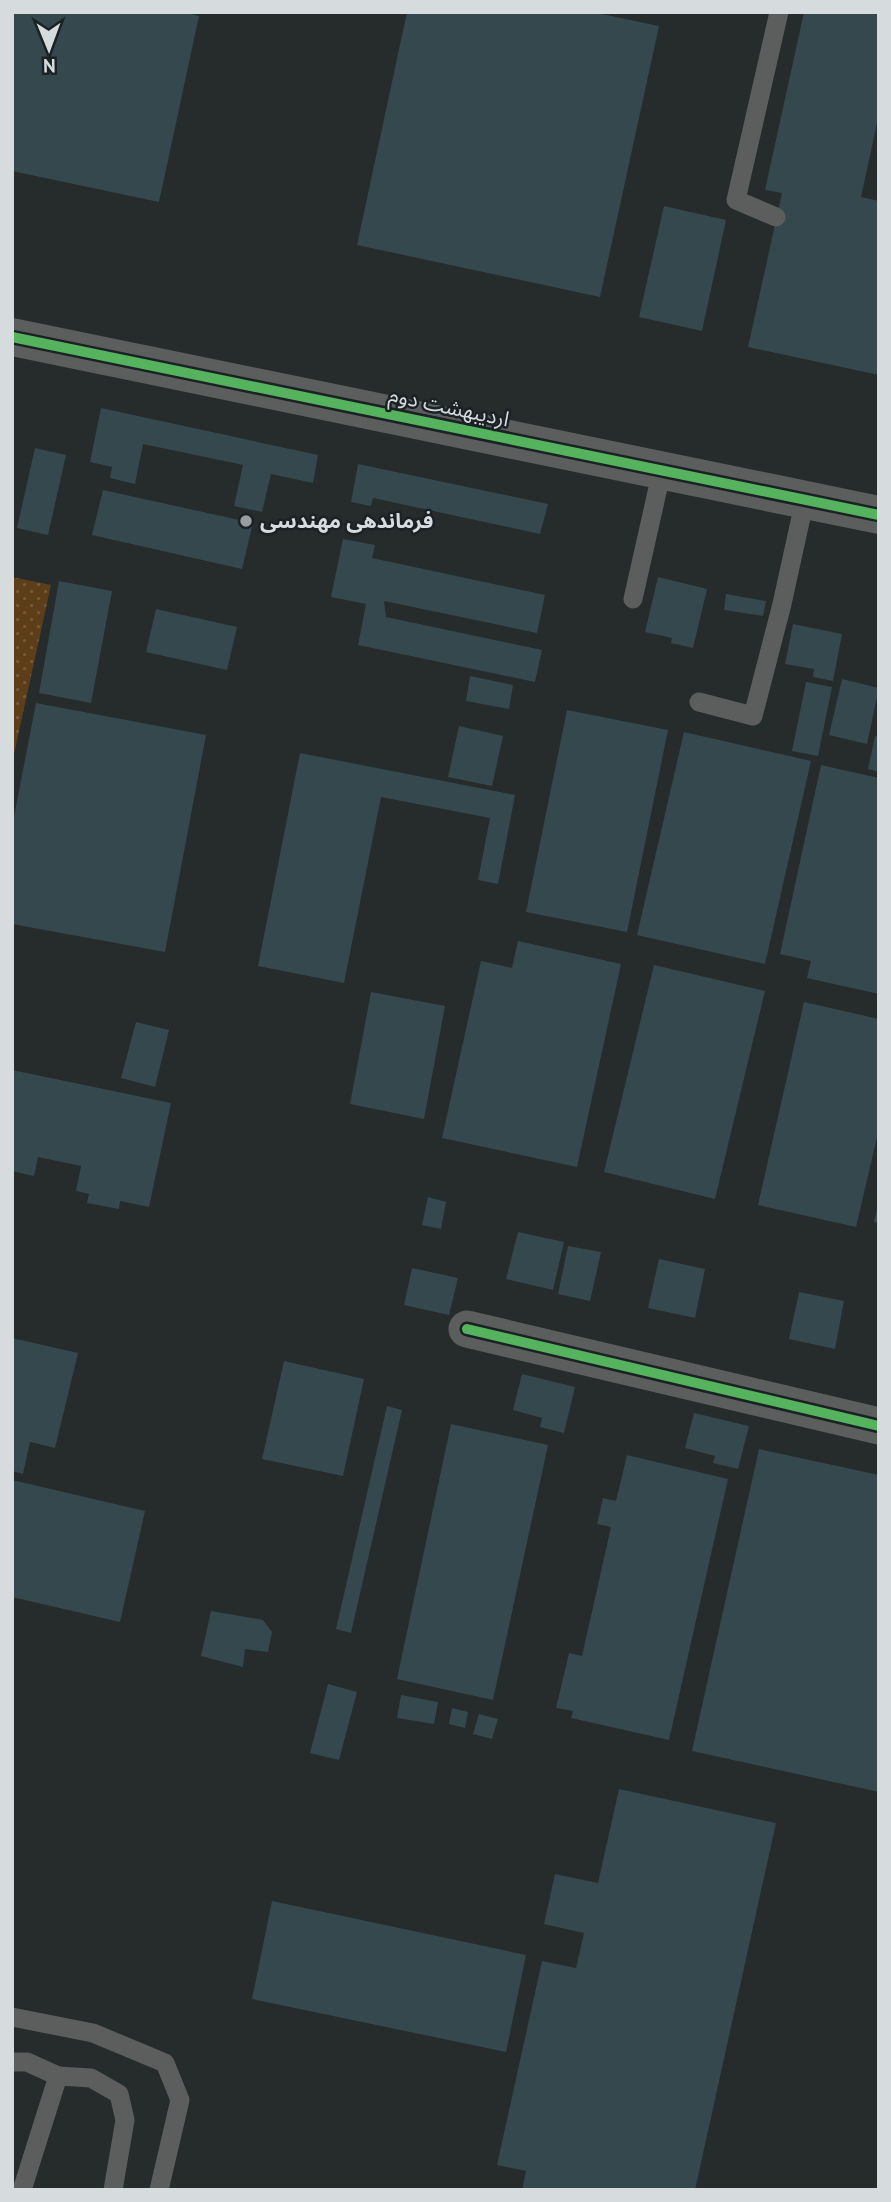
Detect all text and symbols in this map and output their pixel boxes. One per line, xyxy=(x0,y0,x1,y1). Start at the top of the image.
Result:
north arrow xyxy=(14,14,84,84)
text: N xyxy=(43,54,56,78)
street label: اردیبهشت دوم xyxy=(386,381,512,435)
place label: فرماندهی مهندسی xyxy=(260,507,433,534)
marker: فرماندهی مهندسی xyxy=(238,513,254,529)

